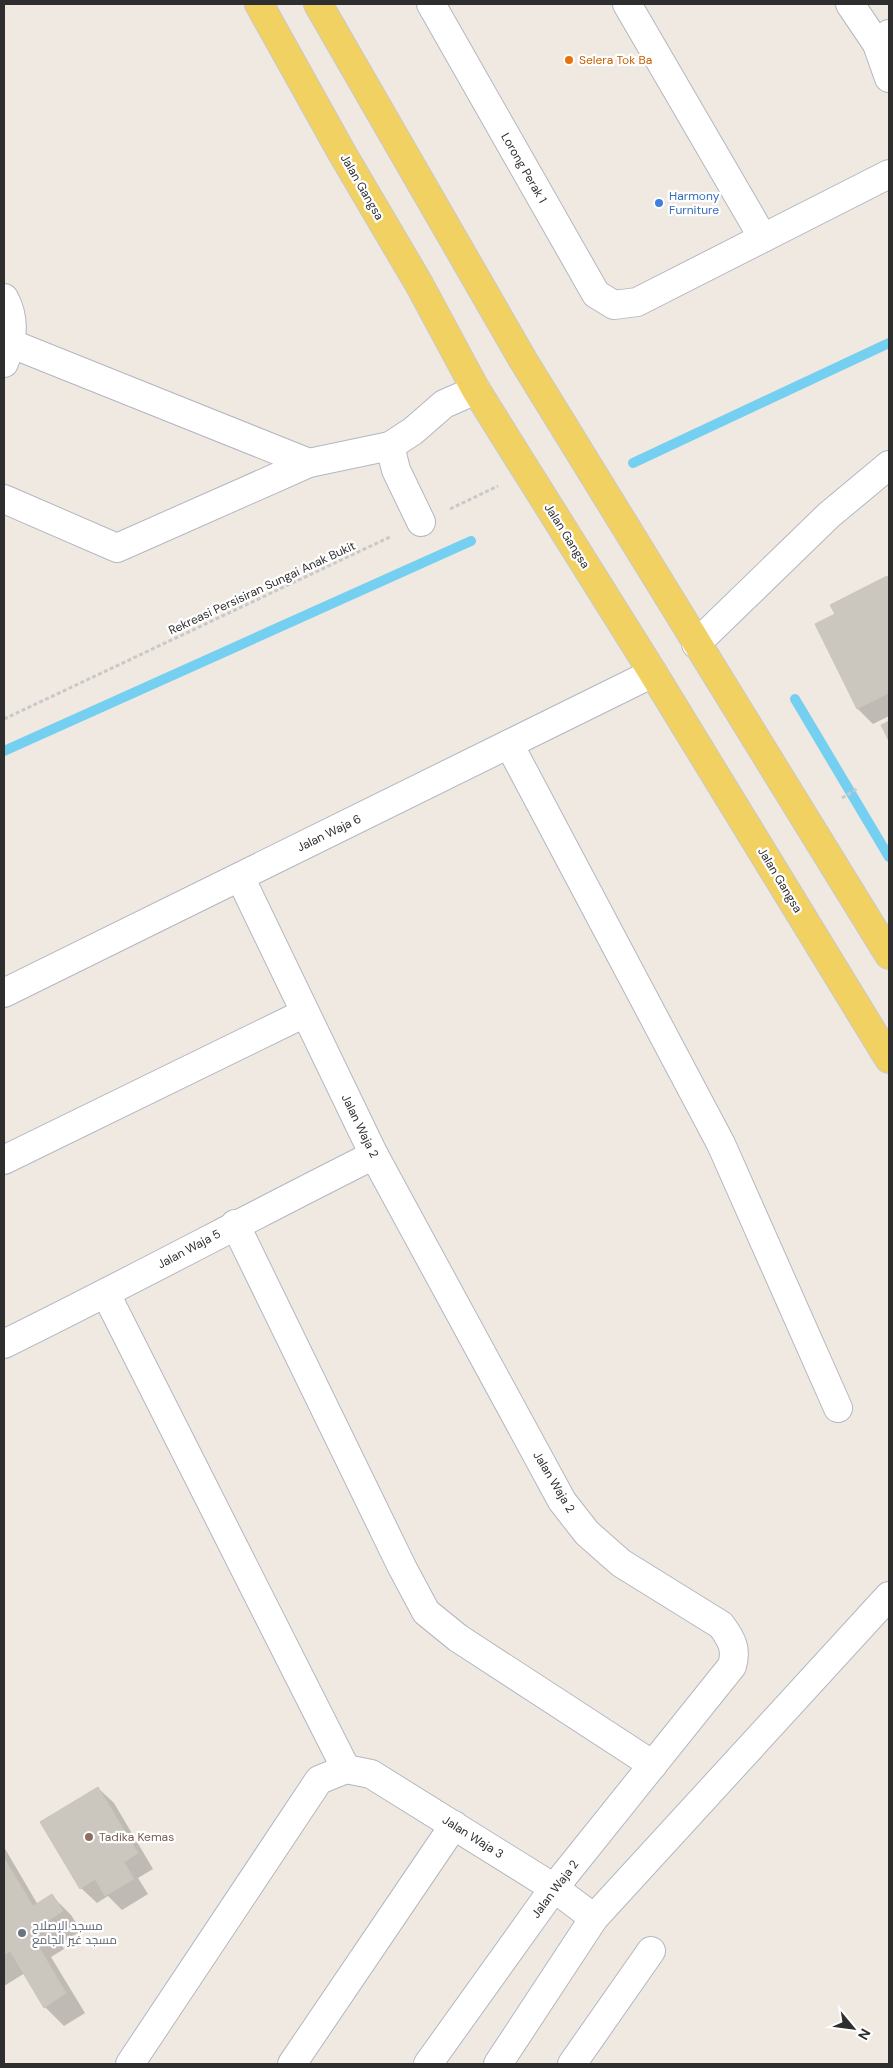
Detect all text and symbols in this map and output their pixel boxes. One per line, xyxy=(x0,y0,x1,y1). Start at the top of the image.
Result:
place label: Selera Tok Ba xyxy=(579,52,652,68)
marker: Selera Tok Ba xyxy=(563,54,575,66)
street label: Lorong Perak 1 xyxy=(497,130,551,206)
street label: Jalan Gangsa xyxy=(337,151,387,223)
place label: Harmony Furniture xyxy=(669,188,720,218)
marker: Harmony Furniture xyxy=(653,197,665,209)
street label: Jalan Gangsa xyxy=(541,501,593,571)
street label: Rekreasi Persisiran Sungai Anak Bukit xyxy=(166,537,358,638)
street label: Jalan Waja 6 xyxy=(294,811,364,855)
street label: Jalan Gangsa xyxy=(754,844,806,916)
street label: Jalan Waja 2 xyxy=(338,1092,382,1161)
street label: Jalan Waja 5 xyxy=(155,1226,223,1272)
street label: Jalan Waja 2 xyxy=(529,1448,579,1516)
street label: Jalan Waja 3 xyxy=(439,1812,507,1862)
place label: Tadika Kemas xyxy=(99,1829,174,1845)
marker: Tadika Kemas xyxy=(83,1831,95,1843)
street label: Jalan Waja 2 xyxy=(528,1857,582,1921)
place label: مسجد الإصلاح مسجد غير الجامع xyxy=(32,1918,117,1948)
marker: مسجد الإصلاح مسجد غير الجامع xyxy=(16,1927,28,1939)
north arrow xyxy=(828,2003,878,2053)
text: N xyxy=(854,2025,875,2043)

